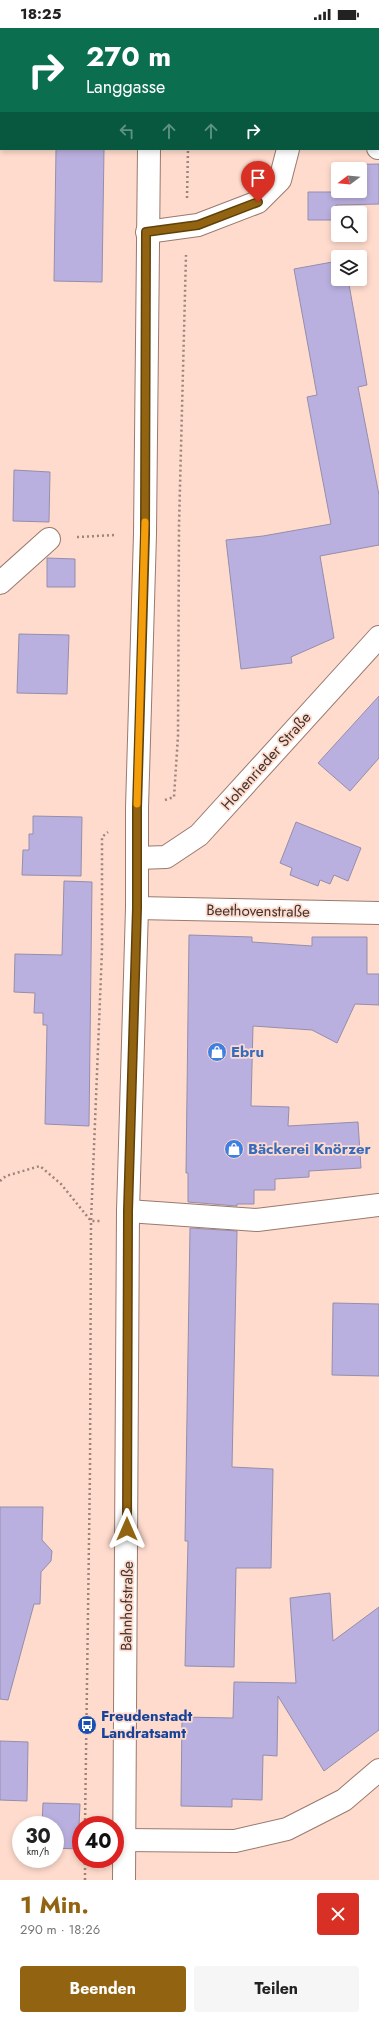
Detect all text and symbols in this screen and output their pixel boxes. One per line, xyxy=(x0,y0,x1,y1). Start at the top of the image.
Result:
text: 18:25 xyxy=(20,3,61,25)
text: 270 m xyxy=(86,36,171,77)
icon: right xyxy=(20,44,72,96)
text: Langgasse xyxy=(86,74,165,100)
icon: left xyxy=(116,120,138,142)
icon: ahead xyxy=(158,120,180,142)
icon: ahead xyxy=(200,120,222,142)
icon: right xyxy=(242,120,264,142)
pin xyxy=(241,161,275,202)
north arrow xyxy=(331,162,367,198)
map controls xyxy=(331,162,367,286)
icon: arrive xyxy=(247,167,269,189)
button: search xyxy=(331,206,367,242)
button: layers xyxy=(331,250,367,286)
street label: Hohenrieder Straße xyxy=(216,707,316,815)
street label: Beethovenstraße xyxy=(206,899,310,923)
shop icon: Ebru xyxy=(206,1041,228,1063)
place label: Ebru xyxy=(231,1041,264,1063)
shop icon: Bäckerei Knörzer xyxy=(223,1138,245,1160)
place label: Bäckerei Knörzer xyxy=(248,1138,372,1160)
position arrow xyxy=(106,1508,148,1550)
street label: Bahnhofstraße xyxy=(115,1561,139,1651)
place label: Freudenstadt Landratsamt xyxy=(101,1705,193,1744)
bus stop icon: Freudenstadt Landratsamt xyxy=(76,1714,98,1736)
speed limit sign: 40 xyxy=(72,1816,124,1868)
text: 30 xyxy=(25,1822,51,1851)
text: km/h xyxy=(27,1844,49,1859)
text: 1 Min. xyxy=(20,1887,89,1922)
button: close xyxy=(317,1893,359,1935)
text: 290 m · 18:26 xyxy=(20,1920,100,1939)
button: Beenden xyxy=(20,1966,186,2012)
button: Teilen xyxy=(194,1966,359,2012)

